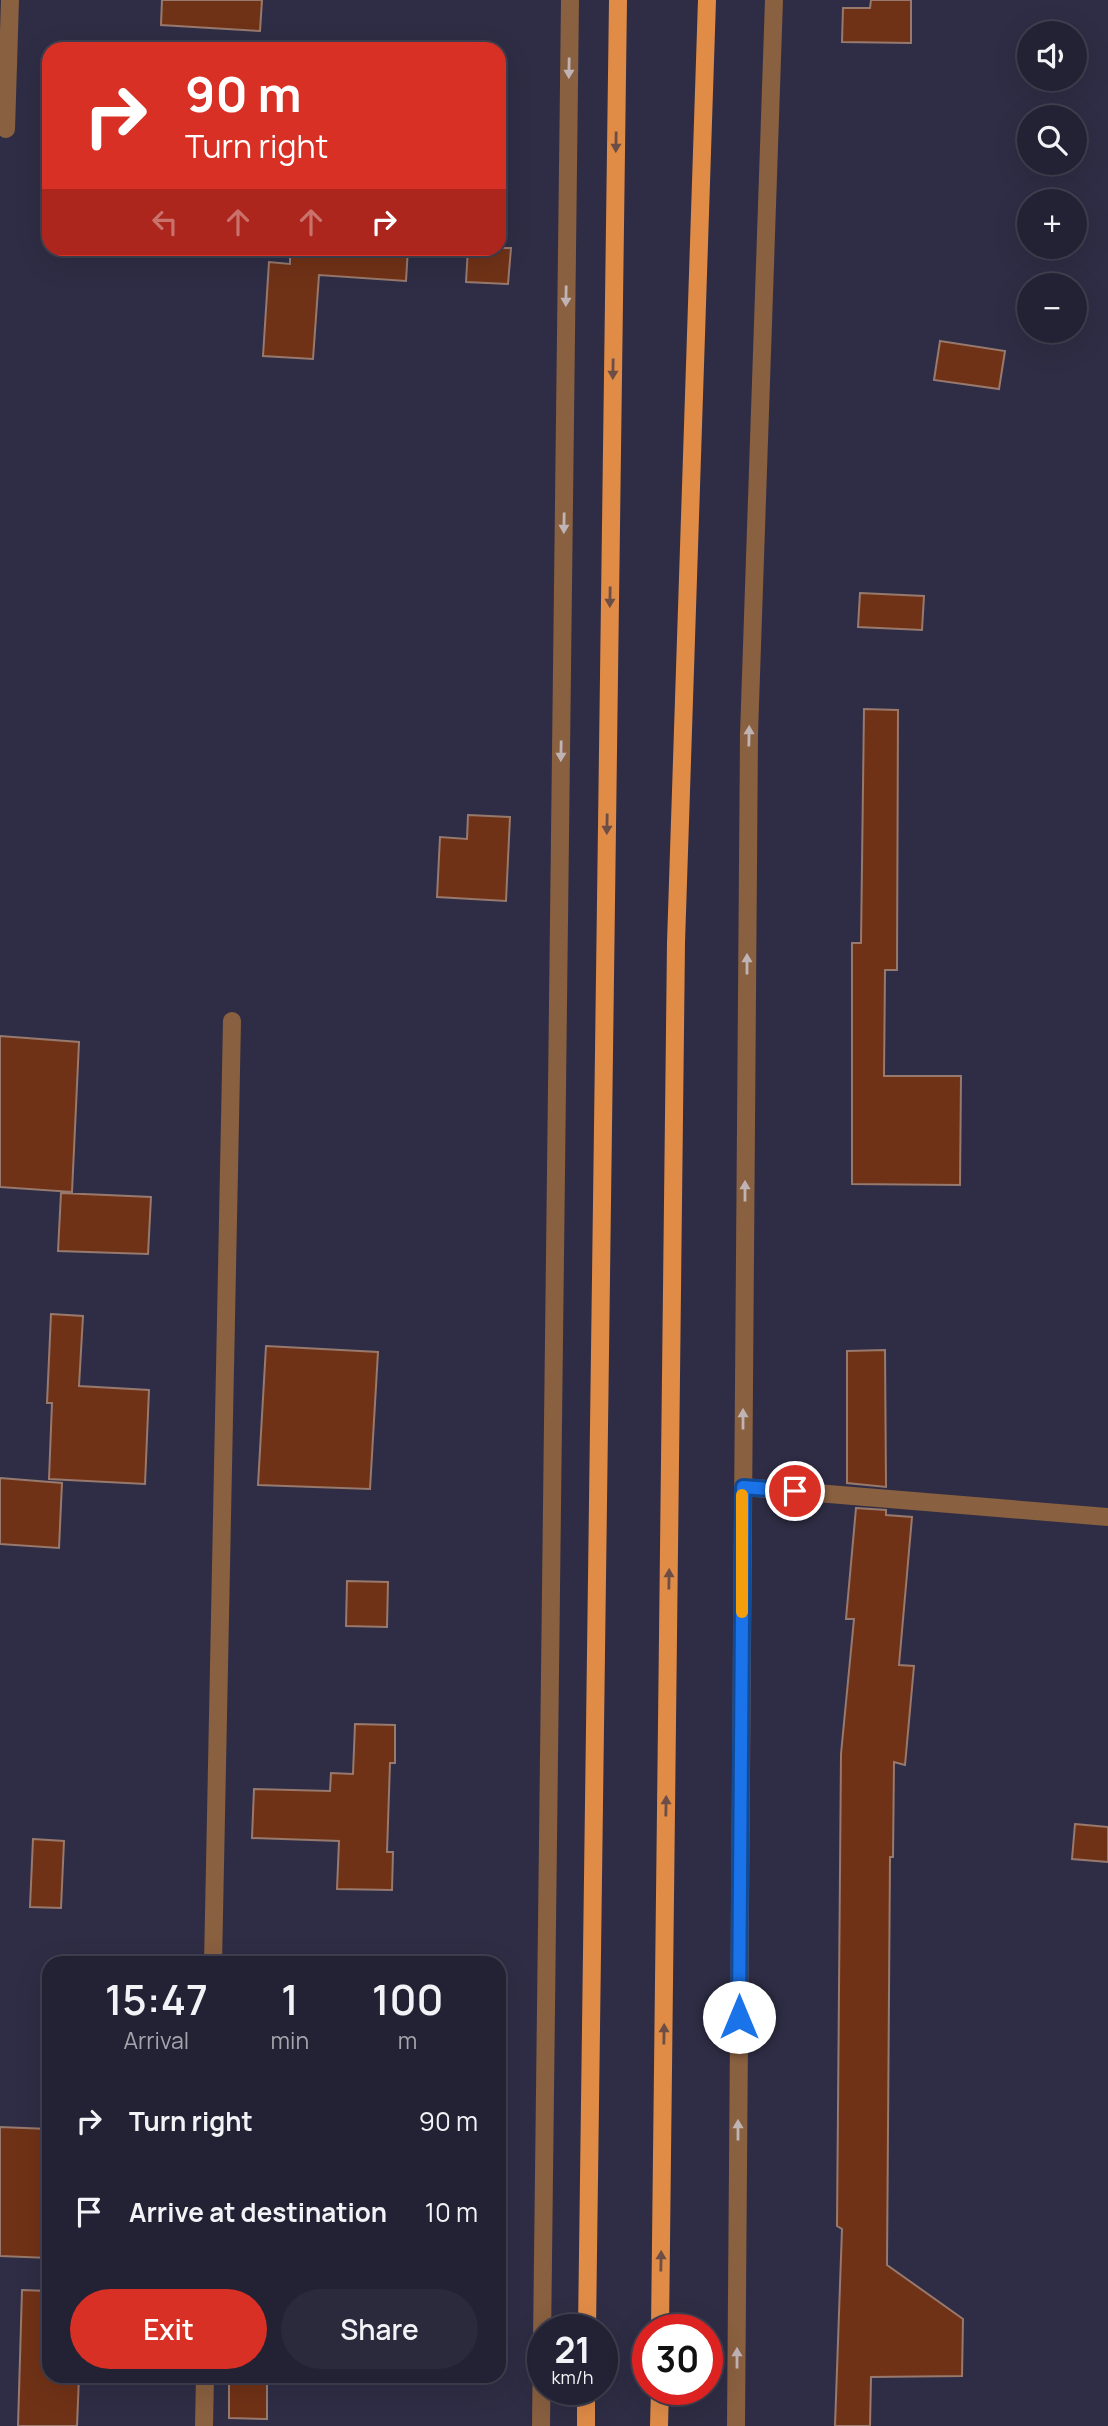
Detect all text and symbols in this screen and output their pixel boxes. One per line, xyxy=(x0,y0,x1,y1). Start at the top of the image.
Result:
map controls xyxy=(1017,21,1087,343)
button: sound xyxy=(1017,21,1087,91)
one-way arrow xyxy=(563,57,575,79)
text: 90 m xyxy=(185,60,302,127)
icon: right xyxy=(70,70,161,161)
button: search xyxy=(1017,105,1087,175)
text: Turn right xyxy=(185,124,328,168)
one-way arrow xyxy=(610,131,622,153)
button: + xyxy=(1017,189,1087,259)
icon: left xyxy=(146,203,184,241)
icon: ahead xyxy=(219,203,257,241)
icon: ahead xyxy=(292,203,330,241)
icon: right xyxy=(365,203,403,241)
button: − xyxy=(1017,273,1087,343)
one-way arrow xyxy=(560,285,572,307)
one-way arrow xyxy=(607,358,619,380)
one-way arrow xyxy=(558,512,569,534)
one-way arrow xyxy=(604,586,616,608)
one-way arrow xyxy=(743,725,755,747)
one-way arrow xyxy=(555,740,567,762)
one-way arrow xyxy=(601,813,613,835)
one-way arrow xyxy=(741,953,753,975)
one-way arrow xyxy=(739,1180,751,1202)
one-way arrow xyxy=(737,1408,749,1430)
pin xyxy=(765,1461,825,1521)
icon: arrive xyxy=(776,1472,814,1510)
one-way arrow xyxy=(663,1567,675,1589)
one-way arrow xyxy=(661,1795,672,1817)
text: 15:47 xyxy=(105,1970,208,2028)
text: 1 xyxy=(281,1970,299,2028)
text: 100 xyxy=(372,1970,443,2028)
position arrow xyxy=(702,1980,776,2054)
one-way arrow xyxy=(658,2022,670,2044)
text: Arrival xyxy=(123,2024,189,2056)
text: min xyxy=(271,2024,309,2056)
text: m xyxy=(398,2024,417,2056)
icon: right xyxy=(70,2102,108,2140)
text: Turn right xyxy=(129,2103,253,2139)
text: 90 m xyxy=(419,2103,478,2139)
one-way arrow xyxy=(733,2119,744,2141)
icon: arrive xyxy=(70,2193,108,2231)
text: Arrive at destination xyxy=(129,2194,387,2230)
text: 10 m xyxy=(425,2194,478,2230)
one-way arrow xyxy=(655,2250,667,2272)
button: Exit xyxy=(70,2289,267,2369)
button: Share xyxy=(281,2289,478,2369)
speed limit sign: 30 xyxy=(632,2314,723,2405)
text: 21 xyxy=(554,2326,591,2374)
one-way arrow xyxy=(731,2347,743,2369)
text: km/h xyxy=(552,2365,593,2389)

